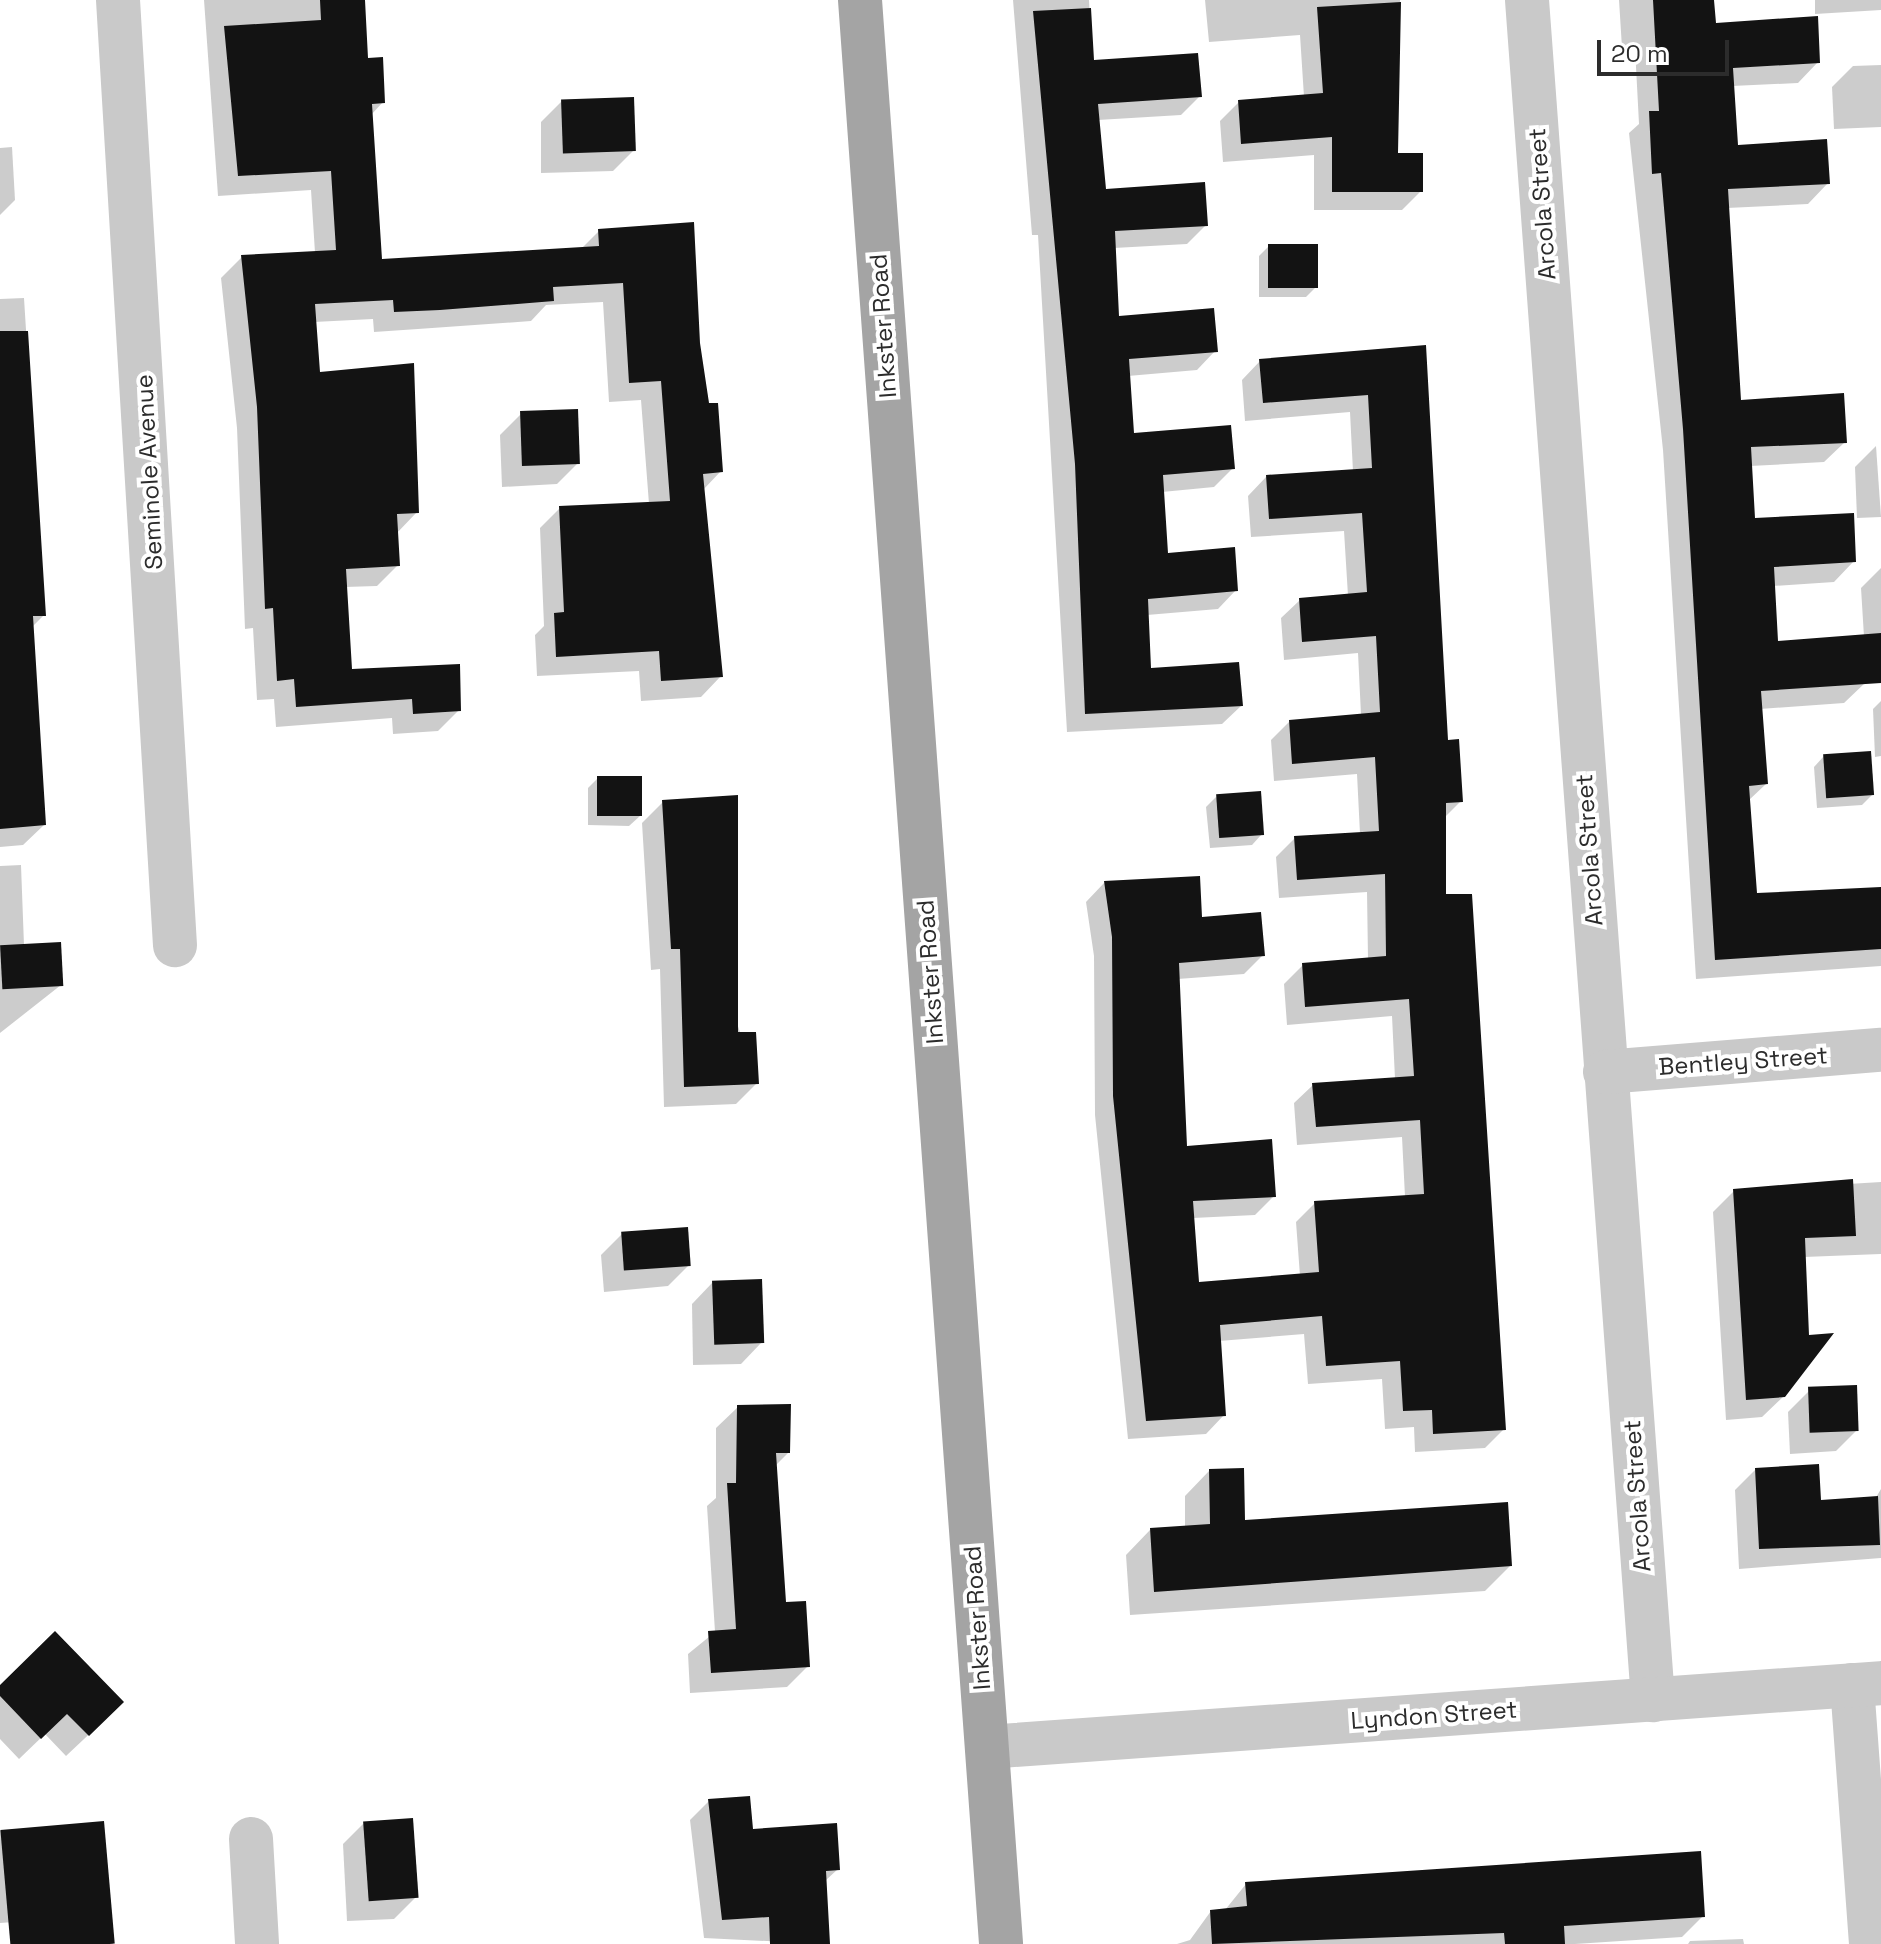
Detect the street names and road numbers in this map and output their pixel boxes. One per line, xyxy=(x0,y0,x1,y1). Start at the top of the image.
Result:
street label: Arcola Street xyxy=(1522,127,1562,281)
street label: Inkster Road xyxy=(864,253,902,399)
street label: Seminole Avenue xyxy=(129,373,169,571)
street label: Arcola Street xyxy=(1569,773,1609,927)
street label: Inkster Road xyxy=(911,899,949,1045)
street label: Bentley Street xyxy=(1657,1041,1829,1081)
street label: Arcola Street xyxy=(1617,1419,1657,1573)
street label: Inkster Road xyxy=(958,1545,996,1691)
street label: Lyndon Street xyxy=(1350,1695,1518,1735)

